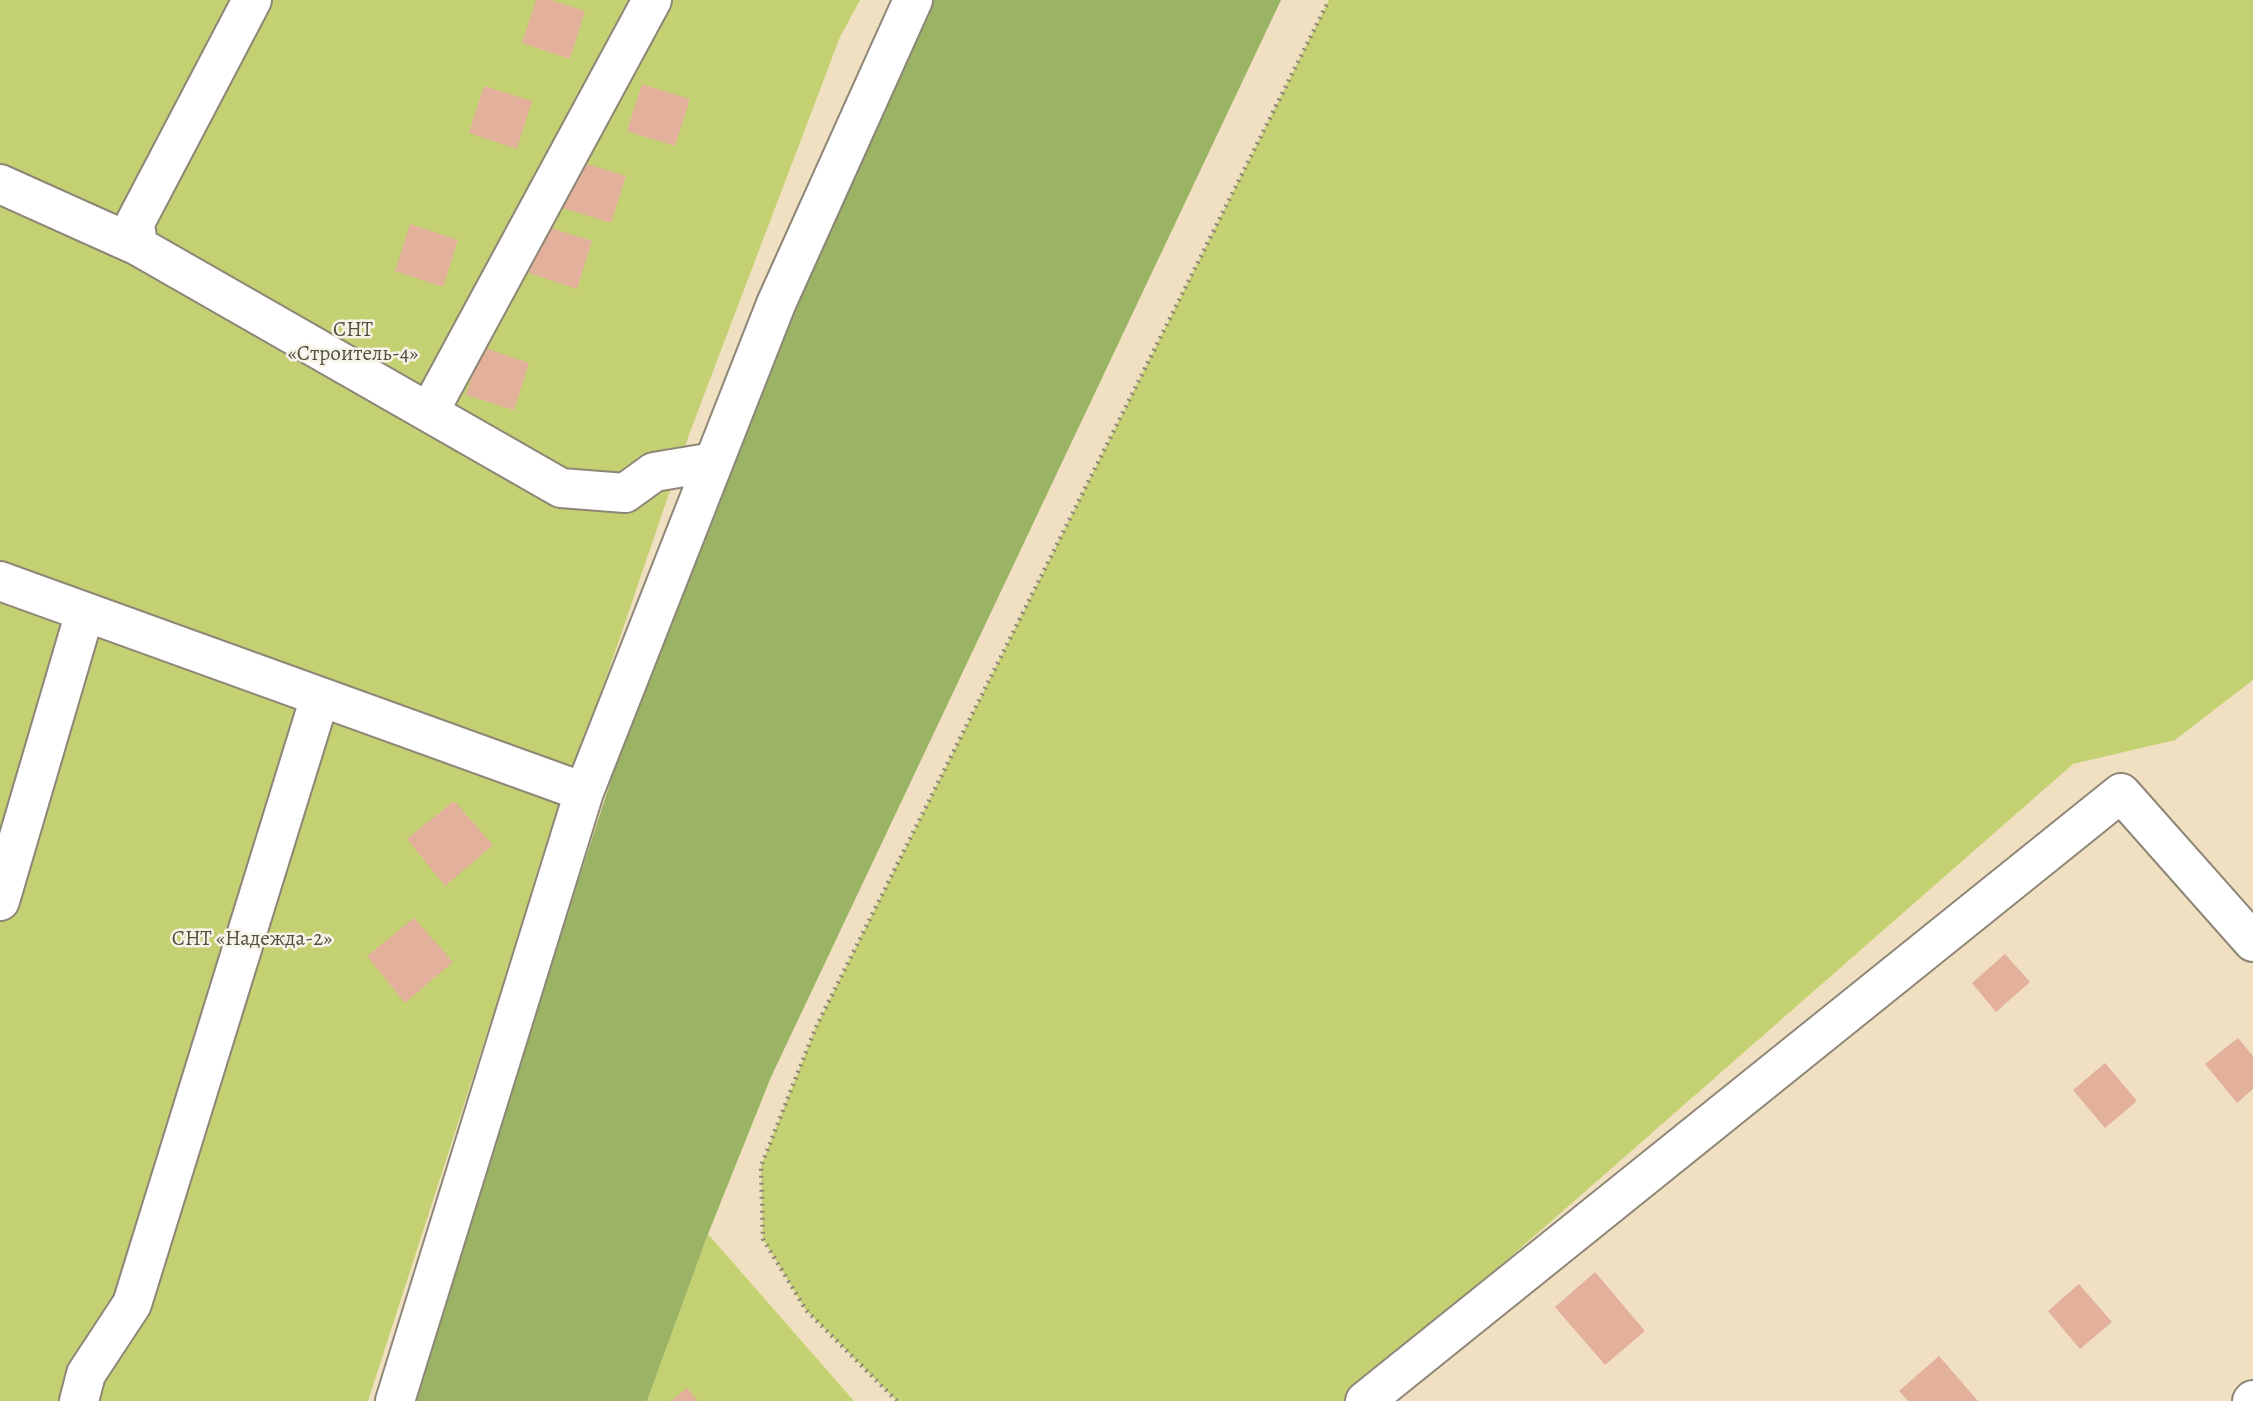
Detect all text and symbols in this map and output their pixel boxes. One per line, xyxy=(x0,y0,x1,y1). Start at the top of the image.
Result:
park label: СНТ «Строитель-4» xyxy=(288,318,418,368)
park label: СНТ «Надежда-2» xyxy=(172,927,332,953)

